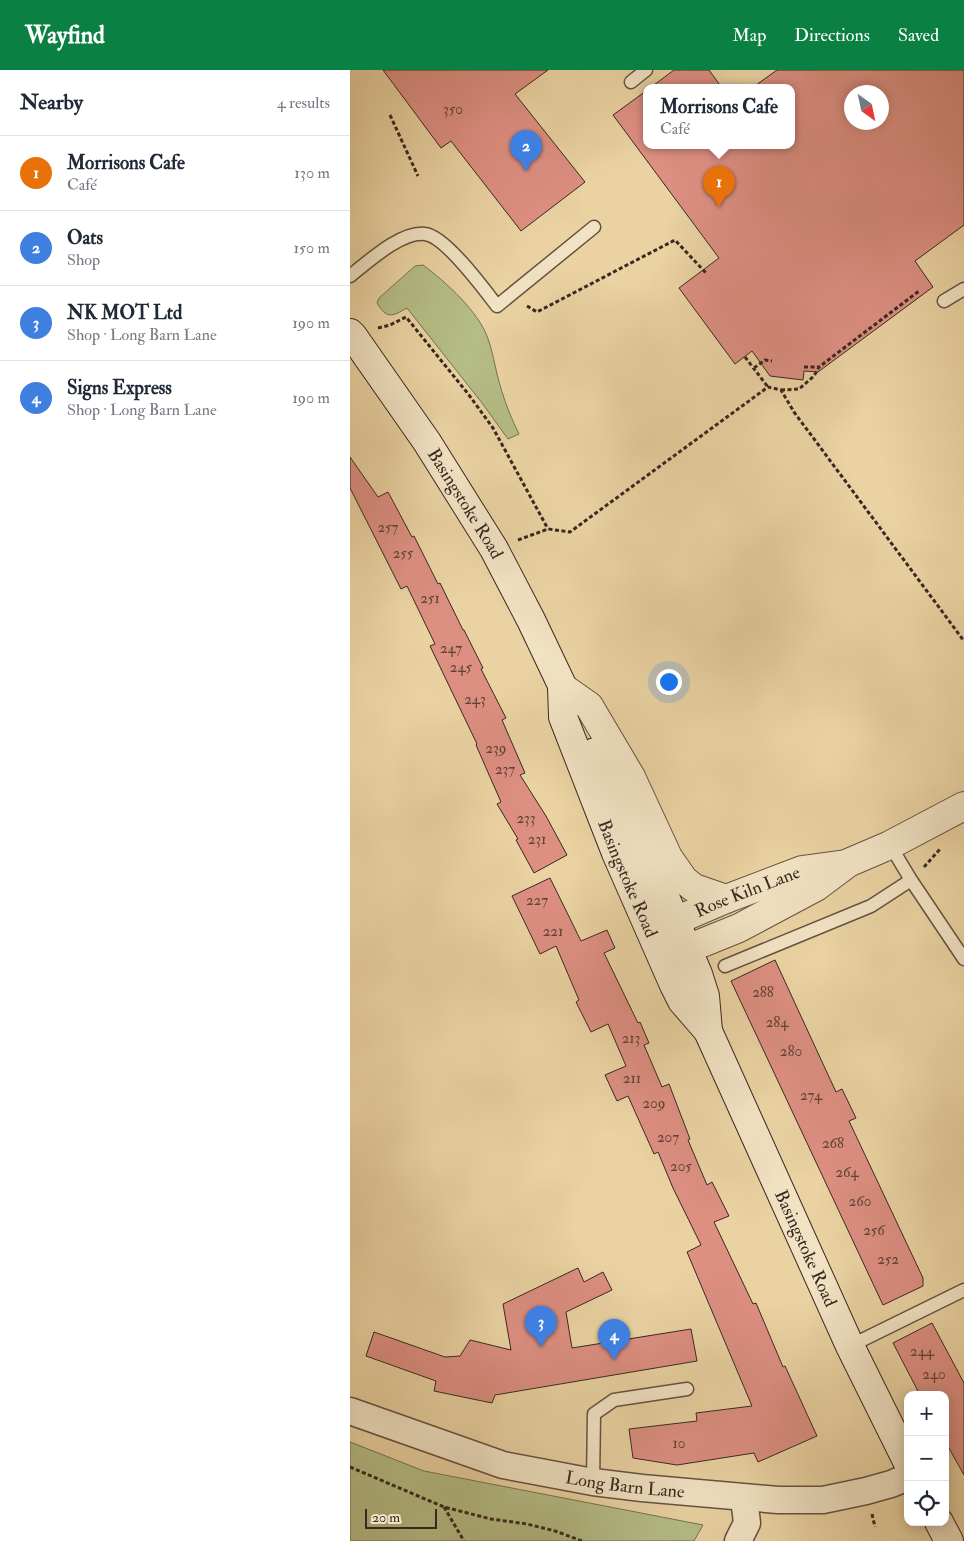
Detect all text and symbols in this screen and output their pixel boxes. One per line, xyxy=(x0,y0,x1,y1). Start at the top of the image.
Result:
text: Wayfind xyxy=(25,20,105,51)
text: Map xyxy=(733,24,766,47)
text: Directions xyxy=(794,24,870,47)
text: Saved xyxy=(898,24,939,47)
popup xyxy=(643,84,795,149)
north arrow xyxy=(844,85,889,130)
text: Nearby xyxy=(20,89,83,116)
text: 4 results xyxy=(277,93,330,113)
text: Morrisons Cafe xyxy=(660,95,778,119)
house number: 350 xyxy=(443,100,463,119)
text: Café xyxy=(660,119,690,139)
pin: 2 xyxy=(510,130,542,171)
text: Morrisons Cafe xyxy=(67,151,185,175)
text: 1 xyxy=(33,163,39,183)
text: 130 m xyxy=(294,163,330,183)
pin: 1 xyxy=(703,166,735,207)
text: Café xyxy=(67,175,97,195)
text: Oats xyxy=(67,226,103,250)
text: 2 xyxy=(32,238,40,258)
text: 150 m xyxy=(293,238,330,258)
text: Shop xyxy=(67,250,100,270)
text: NK MOT Ltd xyxy=(67,301,182,325)
text: 3 xyxy=(33,313,39,333)
text: 190 m xyxy=(292,313,330,333)
text: Shop · Long Barn Lane xyxy=(67,325,217,345)
text: Signs Express xyxy=(67,376,172,400)
text: 4 xyxy=(32,388,40,408)
text: 190 m xyxy=(292,388,330,408)
text: Shop · Long Barn Lane xyxy=(67,400,217,420)
street label: Basingstoke Road xyxy=(422,444,509,563)
house number: 257 xyxy=(377,518,399,537)
house number: 255 xyxy=(393,544,414,563)
house number: 251 xyxy=(420,589,440,608)
house number: 247 xyxy=(440,639,462,658)
house number: 245 xyxy=(450,658,473,677)
your location xyxy=(656,669,682,695)
house number: 243 xyxy=(464,690,486,709)
house number: 239 xyxy=(485,739,507,758)
house number: 237 xyxy=(495,760,515,779)
house number: 233 xyxy=(516,809,536,828)
street label: Basingstoke Road xyxy=(593,816,663,941)
house number: 231 xyxy=(528,830,546,849)
street label: Rose Kiln Lane xyxy=(691,860,804,923)
house number: 227 xyxy=(526,891,548,910)
house number: 221 xyxy=(543,922,563,941)
house number: 288 xyxy=(752,983,774,1002)
house number: 284 xyxy=(766,1013,789,1032)
house number: 213 xyxy=(622,1029,640,1048)
house number: 280 xyxy=(780,1042,802,1061)
house number: 211 xyxy=(623,1069,641,1088)
house number: 274 xyxy=(800,1086,823,1105)
house number: 209 xyxy=(643,1094,665,1113)
house number: 207 xyxy=(657,1128,679,1147)
house number: 268 xyxy=(822,1134,844,1153)
house number: 205 xyxy=(670,1157,692,1176)
house number: 264 xyxy=(835,1163,860,1182)
street label: Basingstoke Road xyxy=(770,1186,842,1311)
house number: 260 xyxy=(849,1192,871,1211)
house number: 256 xyxy=(863,1221,886,1240)
house number: 252 xyxy=(877,1250,899,1269)
pin: 3 xyxy=(525,1306,557,1347)
pin: 4 xyxy=(598,1319,630,1360)
house number: 244 xyxy=(910,1342,935,1361)
house number: 240 xyxy=(922,1365,946,1384)
map controls xyxy=(904,1391,949,1526)
button: + xyxy=(904,1391,949,1436)
house number: 10 xyxy=(673,1434,685,1453)
button: − xyxy=(904,1436,949,1481)
street label: Long Barn Lane xyxy=(564,1466,686,1503)
button: locate xyxy=(904,1481,949,1526)
scale bar xyxy=(365,1506,438,1529)
text: 20 m xyxy=(372,1509,400,1526)

